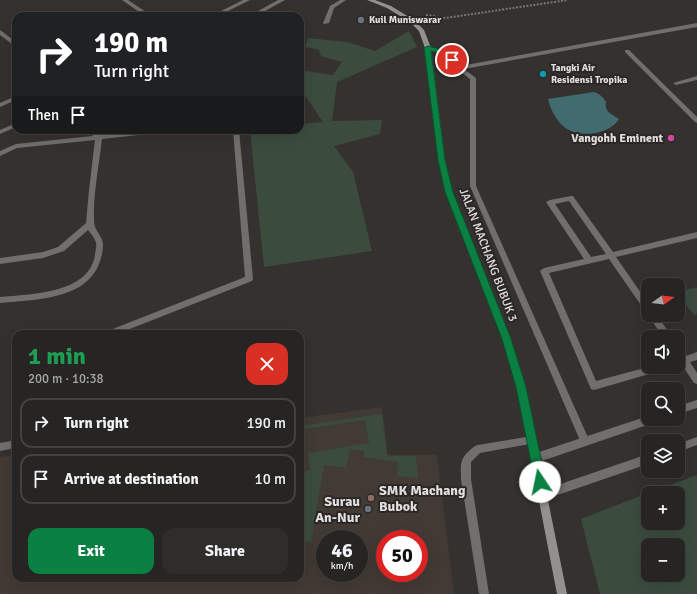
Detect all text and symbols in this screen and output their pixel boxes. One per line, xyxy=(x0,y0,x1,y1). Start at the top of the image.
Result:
place label: Kuil Muniswarar xyxy=(369,14,441,26)
marker: Kuil Muniswarar xyxy=(356,15,366,25)
text: 190 m xyxy=(94,26,168,60)
icon: right xyxy=(28,28,80,80)
pin xyxy=(435,43,469,77)
icon: arrive xyxy=(441,49,463,71)
text: Turn right xyxy=(94,60,169,82)
place label: Tangki Air Residensi Tropika xyxy=(551,62,627,86)
marker: Tangki Air Residensi Tropika xyxy=(538,69,548,79)
icon: arrive xyxy=(67,104,89,126)
text: Then xyxy=(28,106,59,124)
place label: Vangohh Eminent xyxy=(571,131,663,146)
marker: Vangohh Eminent xyxy=(666,133,676,143)
street label: JALAN MACHANG BUBUK 3 xyxy=(456,186,520,324)
north arrow xyxy=(641,278,685,322)
map controls xyxy=(641,278,685,582)
button: sound xyxy=(641,330,685,374)
text: 1 min xyxy=(28,341,86,371)
button: close xyxy=(246,343,288,385)
text: 200 m · 10:38 xyxy=(28,371,104,387)
button: search xyxy=(641,382,685,426)
icon: right xyxy=(30,412,52,434)
text: Turn right xyxy=(64,414,129,432)
text: 190 m xyxy=(246,414,286,432)
button: layers xyxy=(641,434,685,478)
position arrow xyxy=(519,461,561,503)
icon: arrive xyxy=(30,468,52,490)
text: Arrive at destination xyxy=(64,470,199,488)
text: 10 m xyxy=(255,470,286,488)
place label: SMK Machang Bubok xyxy=(379,482,466,515)
button: + xyxy=(641,486,685,530)
place label: Surau An-Nur xyxy=(315,493,360,526)
marker: SMK Machang Bubok xyxy=(366,493,376,503)
marker: Surau An-Nur xyxy=(363,504,373,514)
button: Exit xyxy=(28,528,154,574)
button: Share xyxy=(162,528,288,574)
speed limit sign: 50 xyxy=(376,530,428,582)
text: 46 xyxy=(331,538,353,563)
button: − xyxy=(641,538,685,582)
text: km/h xyxy=(331,560,353,572)

